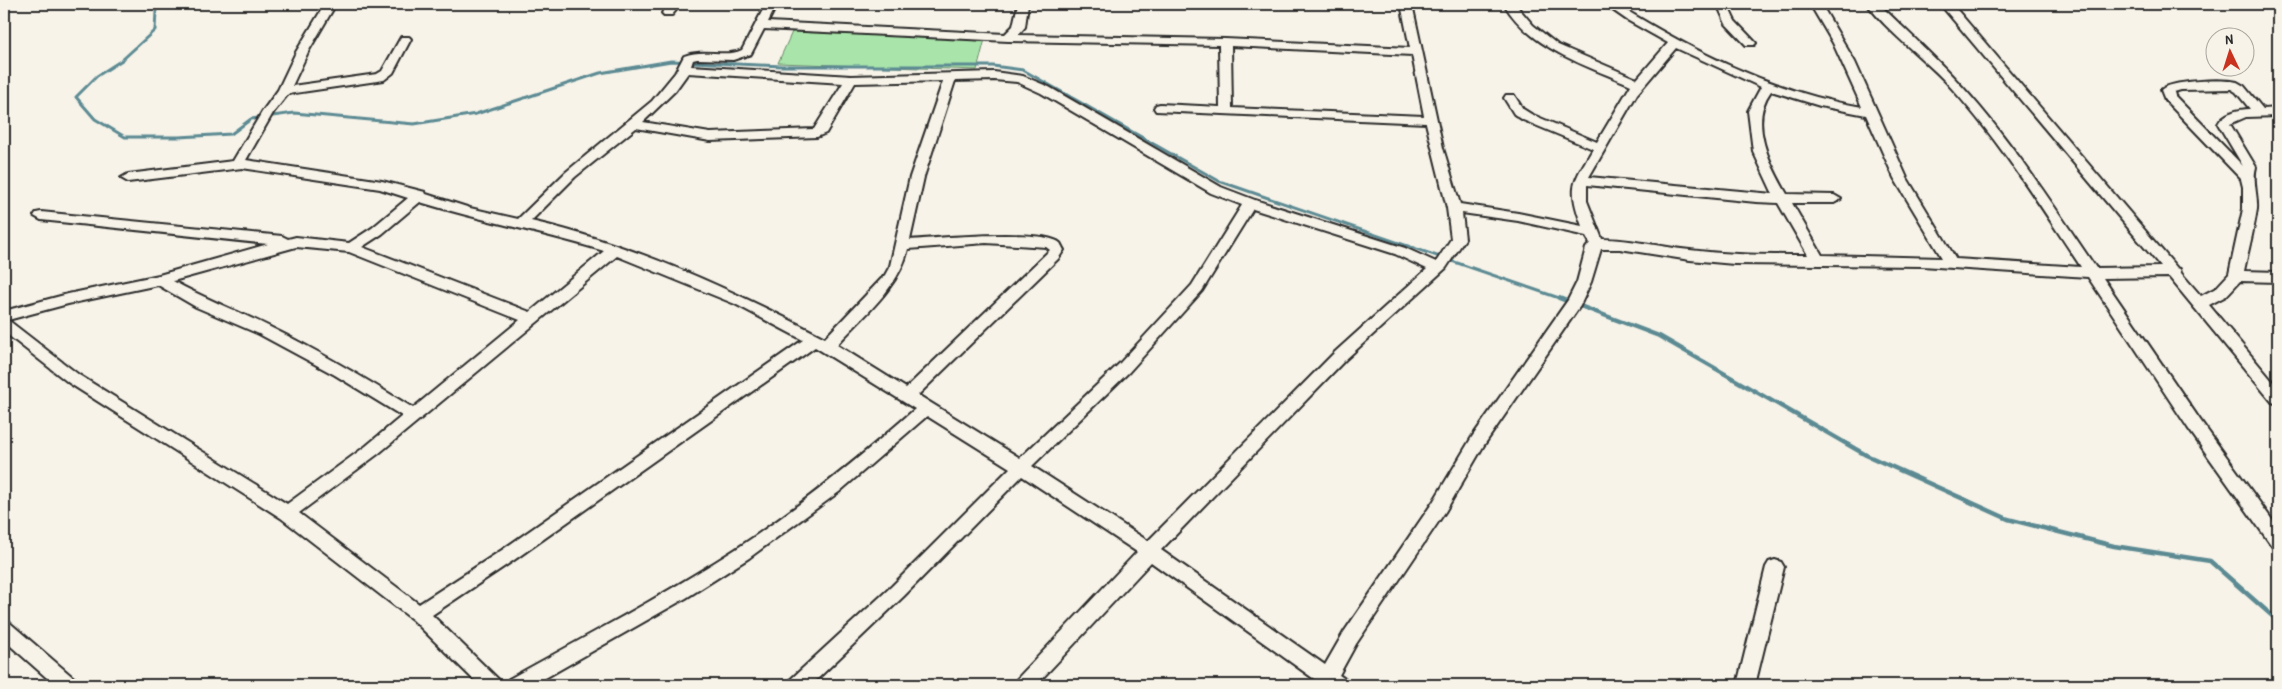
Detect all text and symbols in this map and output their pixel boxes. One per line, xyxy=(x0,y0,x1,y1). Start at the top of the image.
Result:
north arrow xyxy=(2204,28,2254,78)
text: N xyxy=(2225,29,2234,48)

